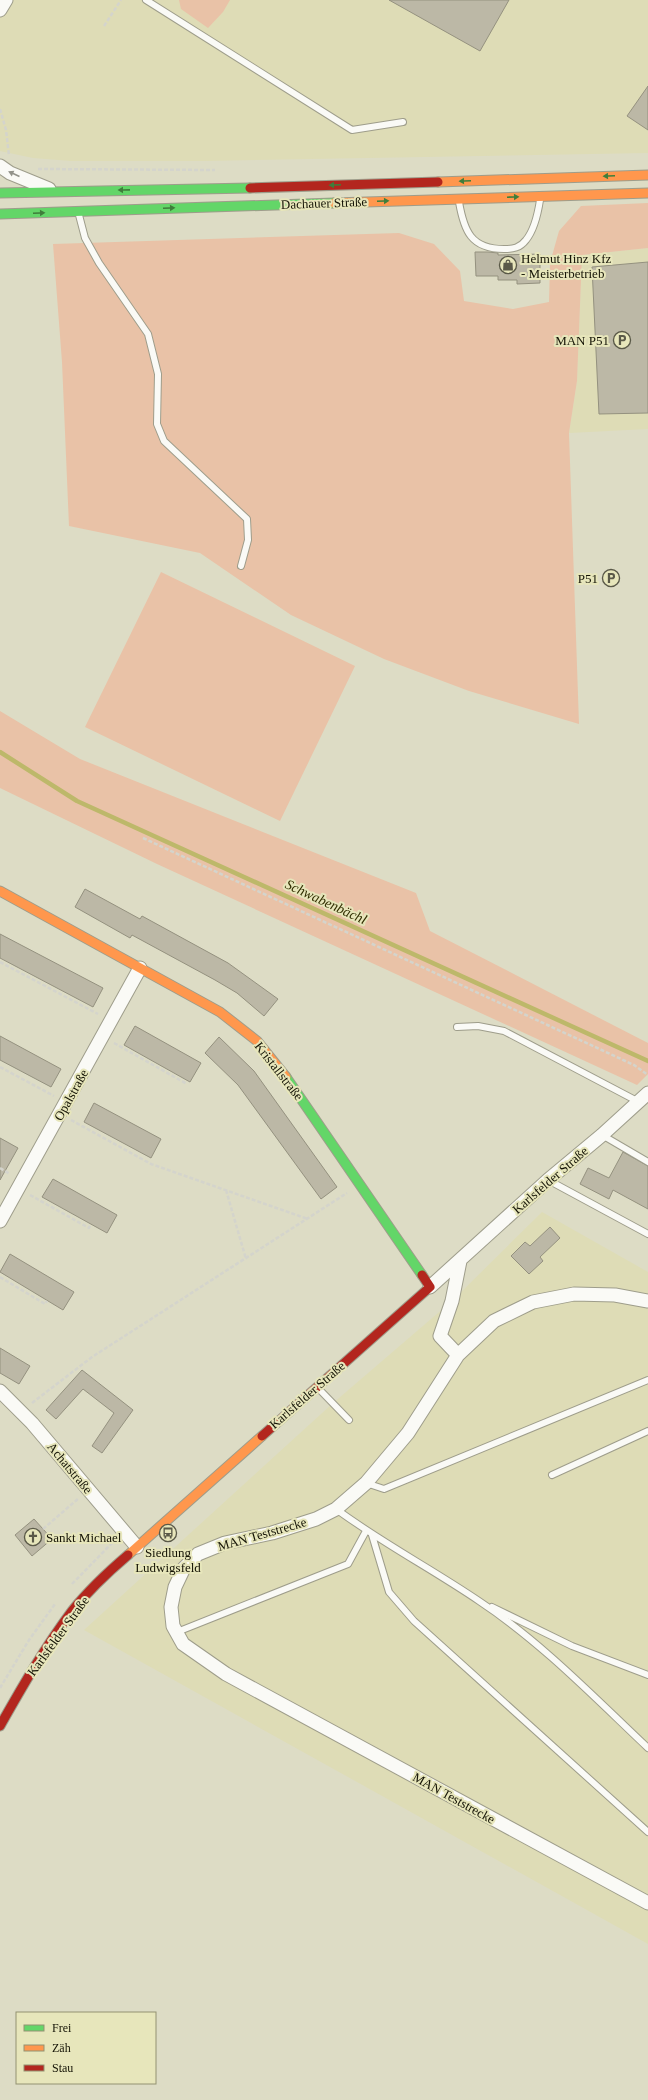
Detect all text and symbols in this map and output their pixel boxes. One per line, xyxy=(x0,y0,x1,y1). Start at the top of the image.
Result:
one-way arrow xyxy=(8,171,20,177)
one-way arrow xyxy=(602,173,615,179)
one-way arrow xyxy=(459,177,471,184)
one-way arrow xyxy=(328,182,341,188)
one-way arrow xyxy=(118,187,130,194)
street label: Dachauer Straße xyxy=(281,194,368,212)
one-way arrow xyxy=(507,194,520,200)
one-way arrow xyxy=(377,198,389,205)
one-way arrow xyxy=(163,205,175,212)
one-way arrow xyxy=(33,210,46,216)
place label: Helmut Hinz Kfz - Meisterbetrieb xyxy=(521,251,611,281)
shop icon: Helmut Hinz Kfz - Meisterbetrieb xyxy=(498,255,518,275)
parking icon: MAN P51 xyxy=(612,330,632,350)
place label: MAN P51 xyxy=(555,333,609,348)
parking icon: P51 xyxy=(601,568,621,588)
place label: P51 xyxy=(578,571,598,586)
water label: Schwabenbächl xyxy=(283,877,369,927)
street label: Kristallstraße xyxy=(252,1039,307,1103)
street label: Opalstraße xyxy=(51,1067,91,1123)
street label: Karlsfelder Straße xyxy=(509,1143,591,1217)
street label: Karlsfelder Straße xyxy=(266,1358,348,1432)
street label: Achatstraße xyxy=(44,1439,96,1497)
street label: MAN Teststrecke xyxy=(216,1514,308,1554)
bus stop icon: Siedlung Ludwigsfeld xyxy=(158,1523,178,1543)
church icon: Sankt Michael xyxy=(23,1527,43,1547)
place label: Sankt Michael xyxy=(46,1530,122,1545)
place label: Siedlung Ludwigsfeld xyxy=(135,1545,201,1575)
street label: Karlsfelder Straße xyxy=(24,1593,92,1679)
street label: MAN Teststrecke xyxy=(410,1769,498,1827)
legend xyxy=(16,2012,156,2084)
text: Frei xyxy=(52,2021,72,2035)
text: Zäh xyxy=(52,2041,71,2055)
text: Stau xyxy=(52,2061,73,2075)

